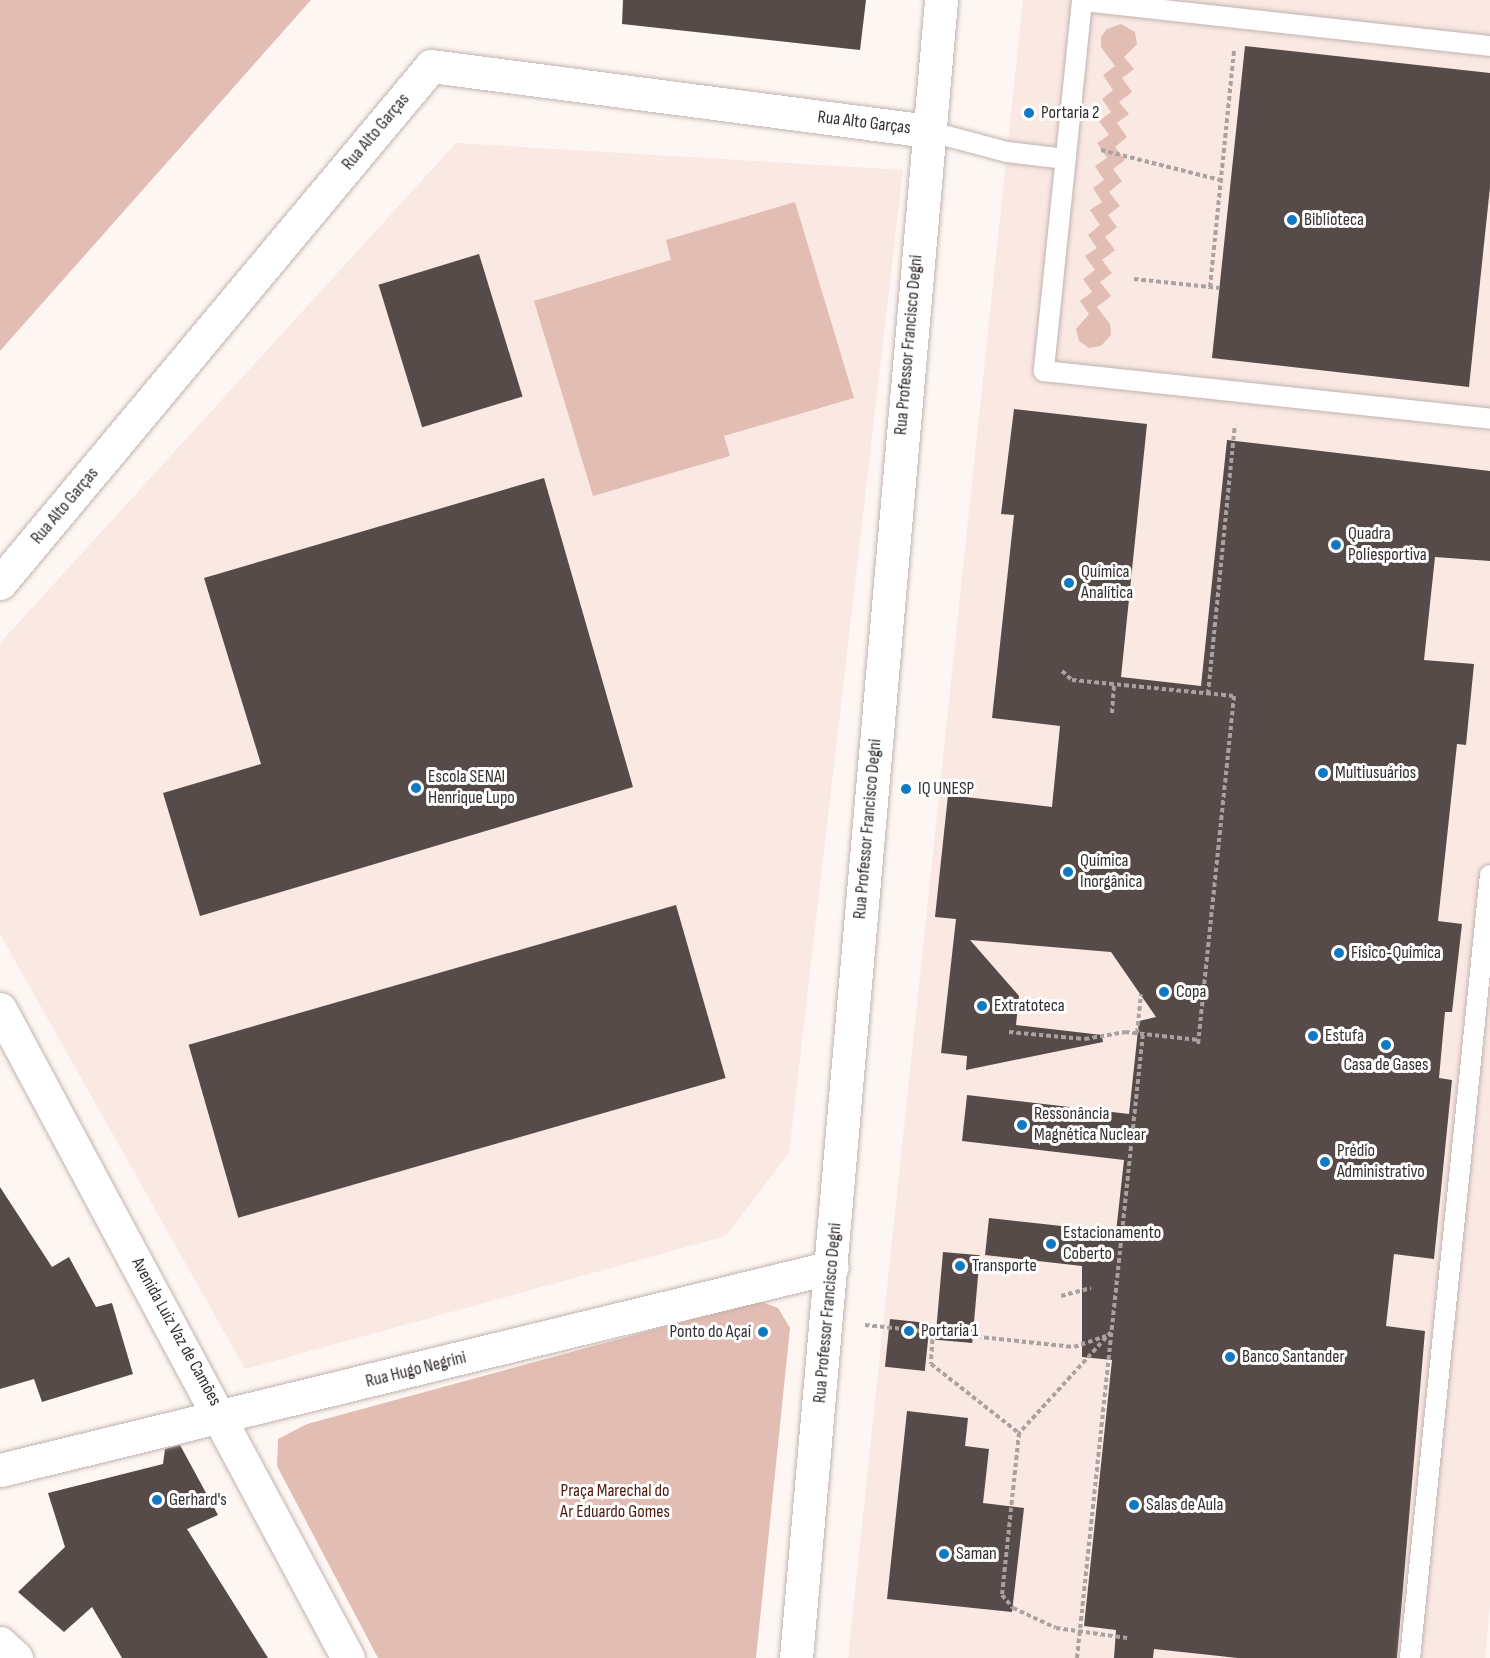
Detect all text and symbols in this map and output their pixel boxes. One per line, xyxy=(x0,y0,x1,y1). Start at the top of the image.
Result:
street label: Rua Alto Garças xyxy=(338,89,414,175)
place label: Portaria 2 xyxy=(1041,102,1099,124)
marker: Portaria 2 xyxy=(1022,106,1036,120)
street label: Rua Alto Garças xyxy=(816,107,912,139)
place label: Biblioteca xyxy=(1304,209,1364,231)
marker: Biblioteca xyxy=(1285,213,1299,227)
street label: Rua Professor Francisco Degni xyxy=(890,254,928,436)
street label: Rua Alto Garças xyxy=(27,463,103,549)
place label: Quadra Poliesportiva xyxy=(1348,524,1427,566)
marker: Quadra Poliesportiva xyxy=(1329,538,1343,552)
place label: Química Analítica xyxy=(1081,562,1133,604)
marker: Química Analítica xyxy=(1062,576,1076,590)
street label: Rua Professor Francisco Degni xyxy=(849,738,887,920)
place label: Multiusuários xyxy=(1335,762,1416,784)
marker: Multiusuários xyxy=(1316,766,1330,780)
place label: Escola SENAI Henrique Lupo xyxy=(428,767,515,810)
place label: IQ UNESP xyxy=(918,778,974,800)
marker: Escola SENAI Henrique Lupo xyxy=(409,781,423,795)
marker: IQ UNESP xyxy=(899,782,913,796)
place label: Química Inorgânica xyxy=(1080,851,1142,894)
marker: Química Inorgânica xyxy=(1061,865,1075,879)
place label: Físico-Química xyxy=(1351,942,1441,964)
marker: Físico-Química xyxy=(1332,946,1346,960)
place label: Copa xyxy=(1176,981,1206,1003)
marker: Copa xyxy=(1157,985,1171,999)
place label: Extratoteca xyxy=(994,995,1065,1017)
marker: Extratoteca xyxy=(975,999,989,1013)
place label: Estufa xyxy=(1325,1025,1364,1047)
marker: Estufa xyxy=(1306,1029,1320,1043)
marker: Casa de Gases xyxy=(1379,1038,1393,1052)
place label: Casa de Gases xyxy=(1343,1054,1429,1076)
place label: Ressonância Magnética Nuclear xyxy=(1034,1104,1146,1146)
marker: Ressonância Magnética Nuclear xyxy=(1015,1118,1029,1132)
place label: Prédio Administrativo xyxy=(1337,1141,1425,1184)
marker: Prédio Administrativo xyxy=(1318,1155,1332,1169)
street label: Rua Professor Francisco Degni xyxy=(809,1222,847,1404)
place label: Estacionamento Coberto xyxy=(1063,1223,1161,1266)
marker: Estacionamento Coberto xyxy=(1044,1237,1058,1251)
street label: Avenida Luiz Vaz de Camões xyxy=(126,1254,226,1410)
place label: Transporte xyxy=(972,1255,1037,1277)
marker: Transporte xyxy=(953,1259,967,1273)
place label: Portaria 1 xyxy=(921,1320,978,1342)
place label: Ponto do Açaí xyxy=(669,1321,751,1343)
marker: Portaria 1 xyxy=(902,1324,916,1338)
marker: Ponto do Açaí xyxy=(756,1325,770,1339)
place label: Banco Santander xyxy=(1242,1346,1345,1368)
street label: Rua Hugo Negrini xyxy=(363,1347,469,1393)
marker: Banco Santander xyxy=(1223,1350,1237,1364)
park label: Praça Marechal do Ar Eduardo Gomes xyxy=(560,1481,670,1524)
place label: Gerhard's xyxy=(169,1489,227,1511)
marker: Gerhard's xyxy=(150,1493,164,1507)
place label: Salas de Aula xyxy=(1146,1494,1223,1516)
marker: Salas de Aula xyxy=(1127,1498,1141,1512)
place label: Saman xyxy=(956,1543,997,1565)
marker: Saman xyxy=(937,1547,951,1561)

